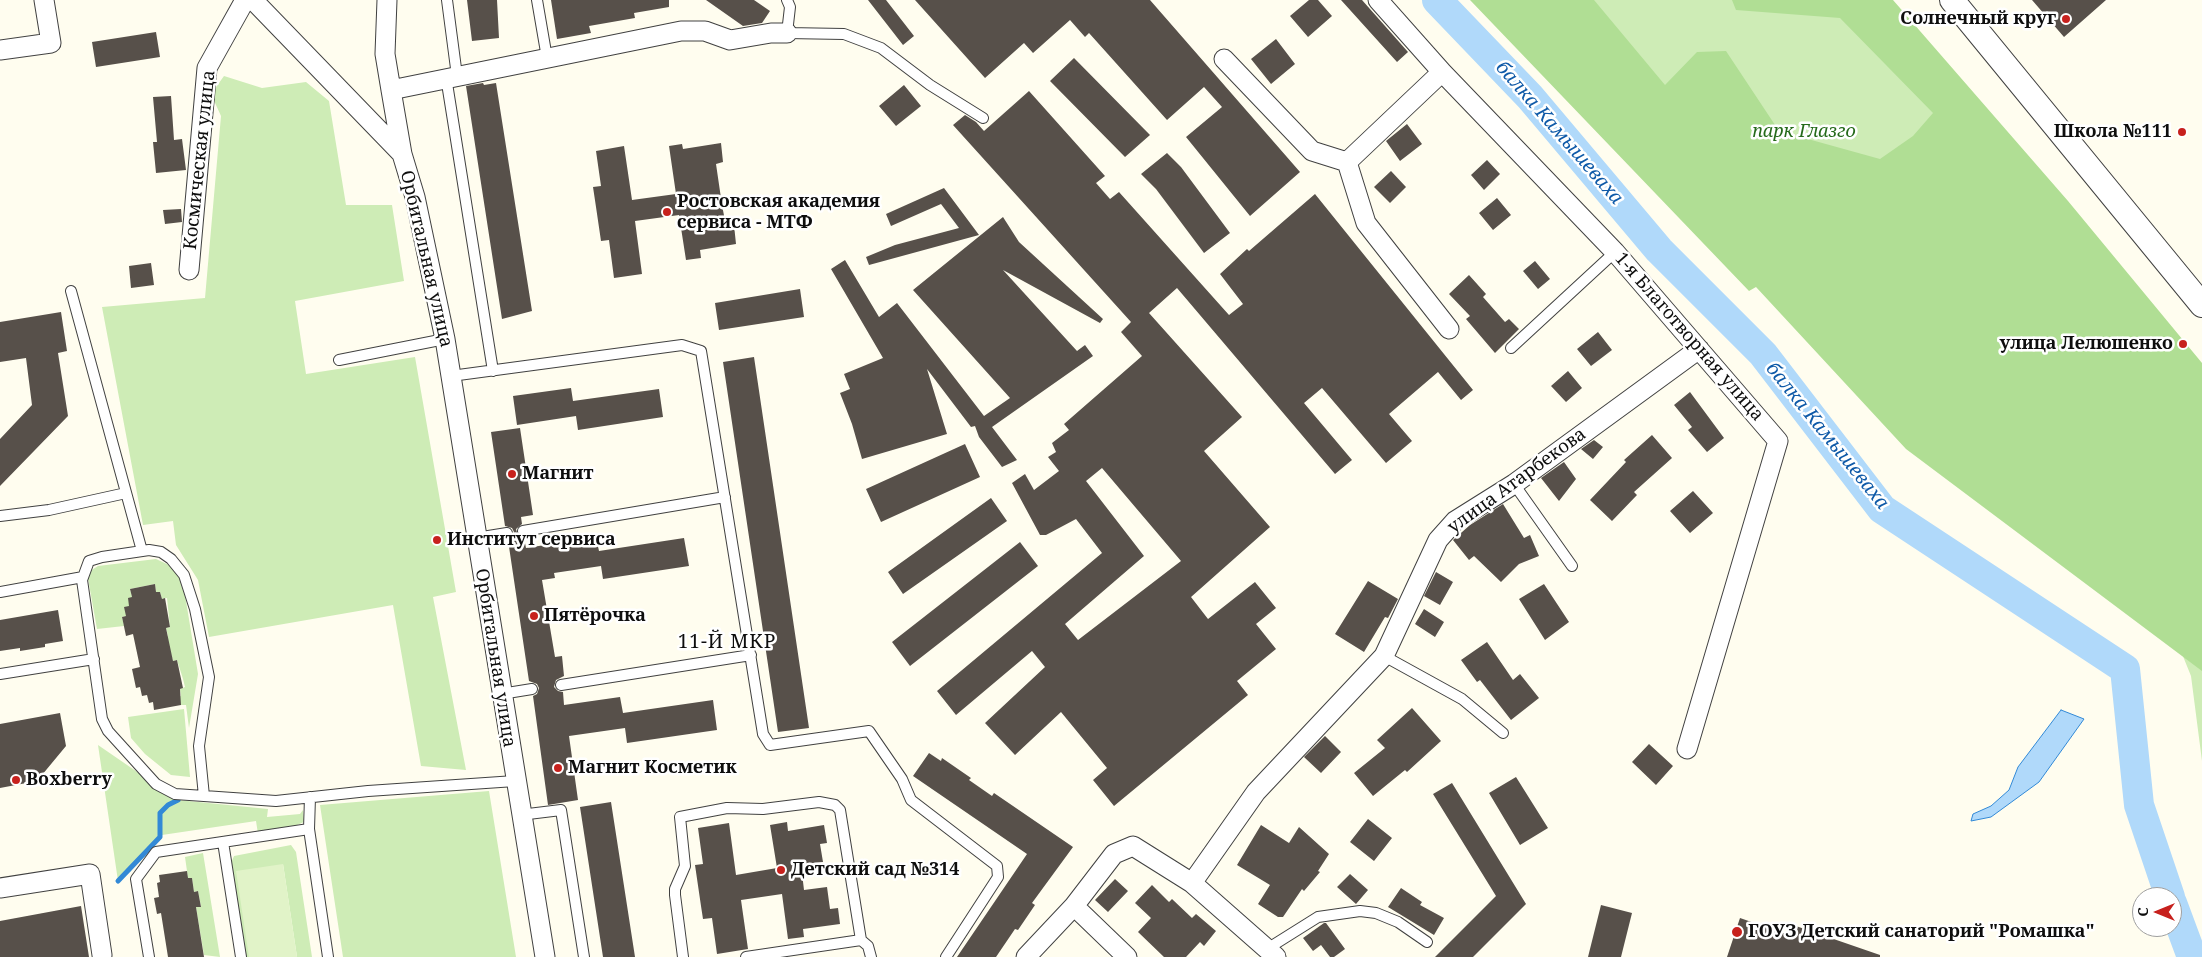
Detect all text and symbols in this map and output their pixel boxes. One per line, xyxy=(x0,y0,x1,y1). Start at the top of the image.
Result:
place label: Солнечный круг xyxy=(1900,8,2056,30)
marker: Солнечный круг xyxy=(2060,13,2072,25)
water label: балка Камышеваха xyxy=(1491,57,1627,209)
street label: Космическая улица xyxy=(180,69,220,251)
park label: парк Глазго xyxy=(1752,121,1856,143)
place label: Школа №111 xyxy=(2054,121,2172,143)
marker: Школа №111 xyxy=(2176,126,2188,138)
street label: Орбитальная улица xyxy=(395,169,457,349)
place label: Ростовская академия сервиса - МТФ xyxy=(677,191,880,233)
marker: Ростовская академия сервиса - МТФ xyxy=(661,206,673,218)
street label: 1-я Благотворная улица xyxy=(1610,248,1768,426)
place label: улица Лелюшенко xyxy=(1999,333,2173,355)
marker: улица Лелюшенко xyxy=(2177,338,2189,350)
water label: балка Камышеваха xyxy=(1761,358,1893,514)
street label: улица Атарбекова xyxy=(1444,424,1590,538)
place label: Магнит xyxy=(522,463,594,485)
marker: Магнит xyxy=(506,468,518,480)
place label: Институт сервиса xyxy=(447,529,616,551)
marker: Институт сервиса xyxy=(431,534,443,546)
street label: Орбитальная улица xyxy=(470,567,520,749)
place label: Пятёрочка xyxy=(544,605,646,627)
marker: Пятёрочка xyxy=(528,610,540,622)
district label: 11-Й МКР xyxy=(677,632,777,654)
place label: Магнит Косметик xyxy=(568,757,737,779)
marker: Магнит Косметик xyxy=(552,762,564,774)
place label: Boxberry xyxy=(26,769,112,791)
marker: Boxberry xyxy=(10,774,22,786)
place label: Детский сад №314 xyxy=(791,859,959,881)
marker: Детский сад №314 xyxy=(775,864,787,876)
north arrow xyxy=(2132,887,2182,937)
text: С xyxy=(2133,907,2152,917)
place label: ГОУЗ Детский санаторий "Ромашка" xyxy=(1748,921,2095,943)
marker: ГОУЗ Детский санаторий "Ромашка" xyxy=(1730,925,1744,939)

